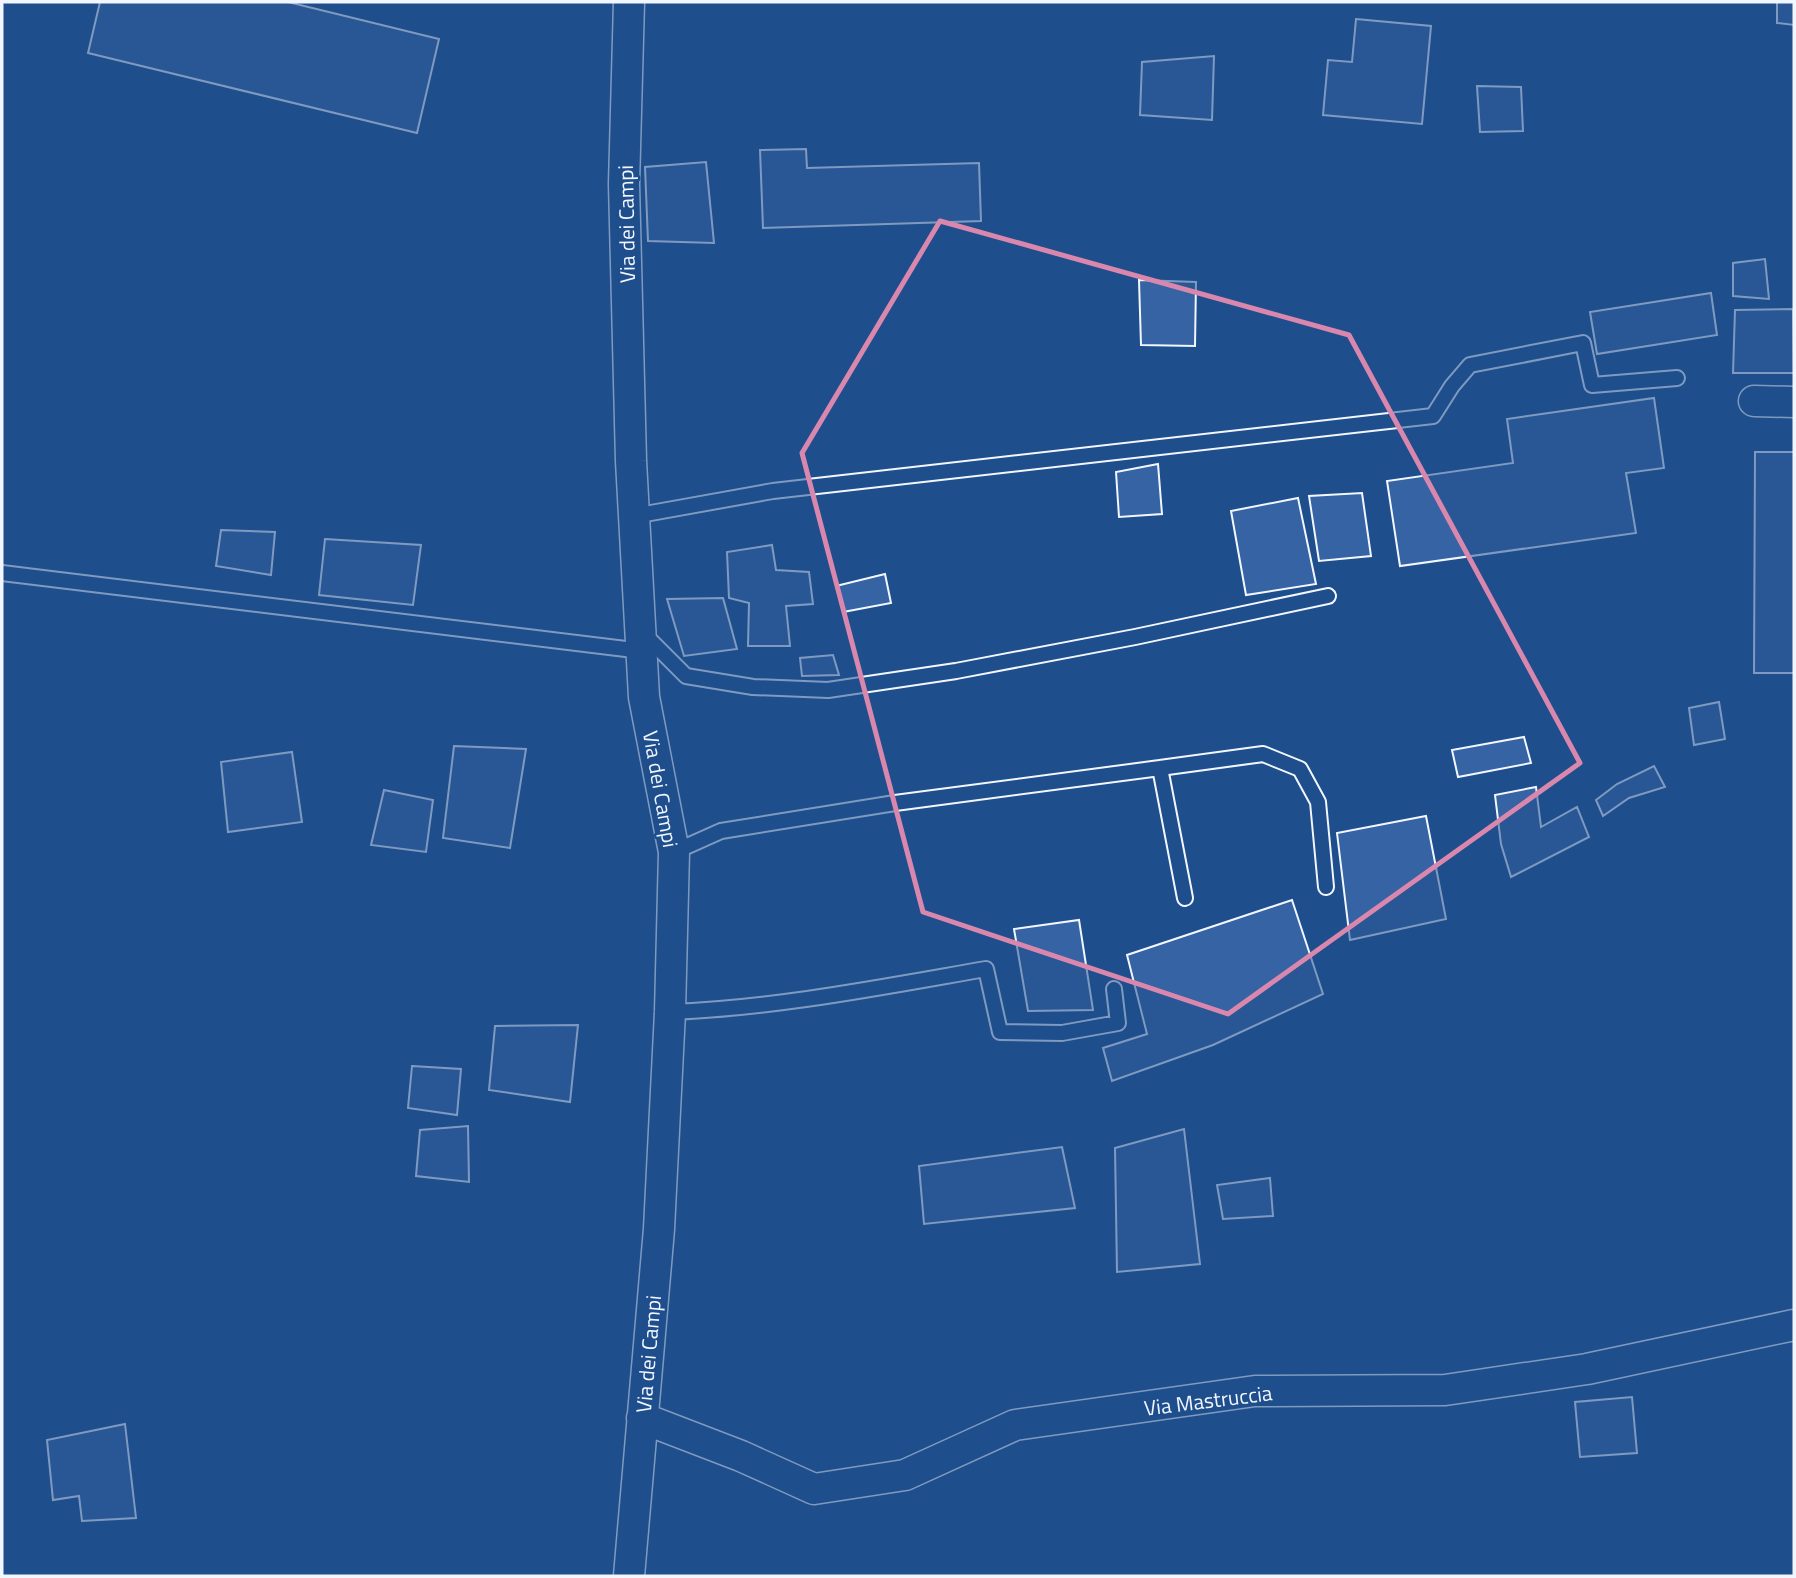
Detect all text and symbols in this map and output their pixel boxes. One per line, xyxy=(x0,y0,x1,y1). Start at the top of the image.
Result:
street label: Via dei Campi xyxy=(609,165,643,283)
street label: Via dei Campi xyxy=(635,728,687,850)
street label: Via dei Campi xyxy=(627,1294,669,1414)
street label: Via Mastruccia xyxy=(1142,1376,1274,1424)

